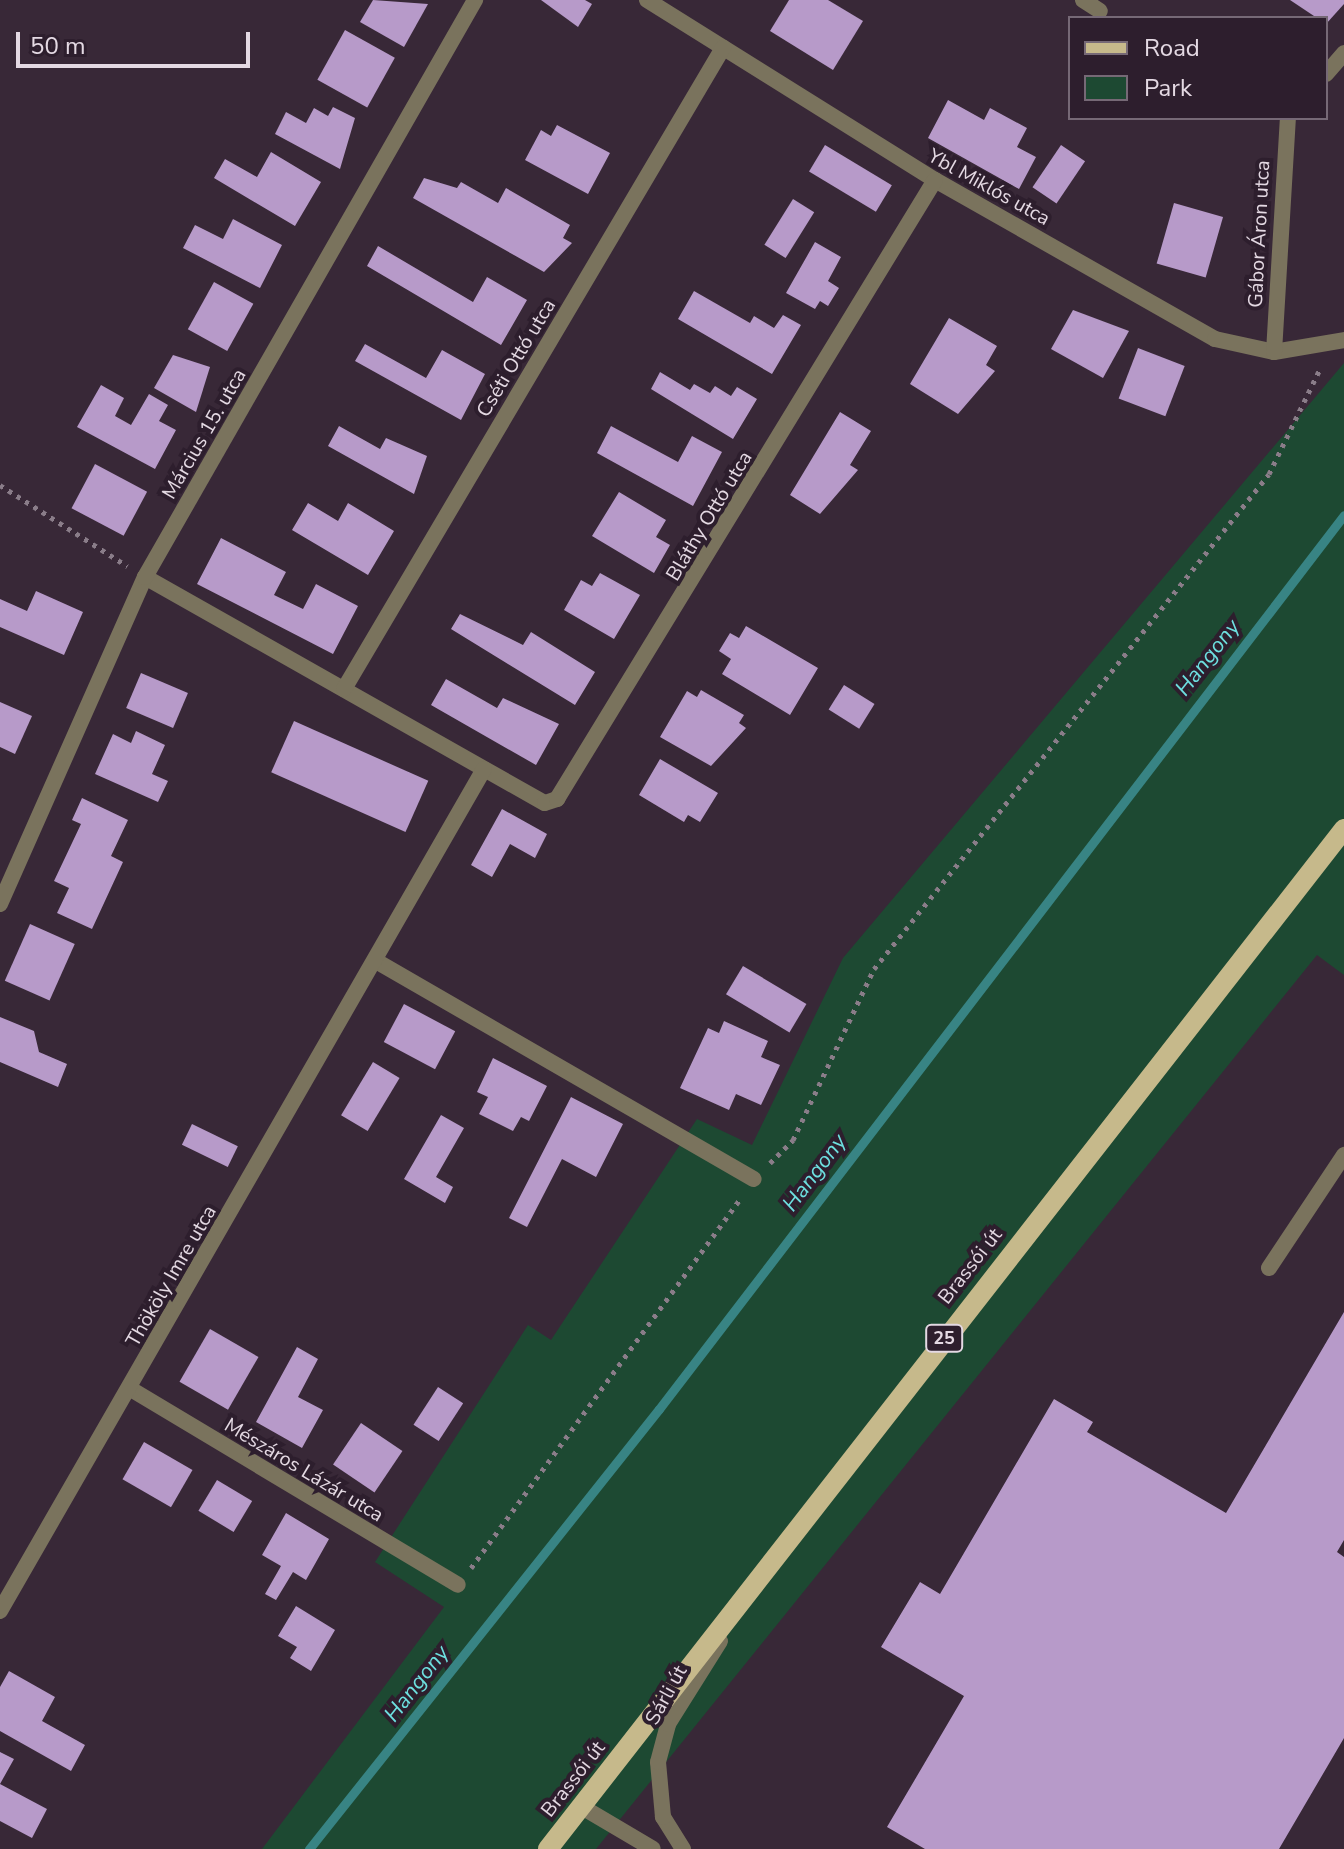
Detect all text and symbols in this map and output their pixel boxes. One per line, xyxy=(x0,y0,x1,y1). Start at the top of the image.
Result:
scale bar xyxy=(20,16,254,66)
legend xyxy=(1068,16,1328,120)
text: 50 m xyxy=(30,30,86,62)
text: Road xyxy=(1144,32,1200,64)
text: Park xyxy=(1144,72,1192,104)
street label: Ybl Miklós utca xyxy=(924,144,1054,230)
street label: Gábor Áron utca xyxy=(1243,160,1275,308)
street label: Cséti Ottó utca xyxy=(471,295,561,421)
street label: Március 15. utca xyxy=(157,365,251,503)
street label: Bláthy Ottó utca xyxy=(661,447,757,585)
water label: Hangony xyxy=(1170,615,1246,701)
water label: Hangony xyxy=(777,1129,853,1217)
street label: Thököly Imre utca xyxy=(121,1201,221,1351)
street label: Brassói út xyxy=(933,1223,1007,1309)
road number: 25 xyxy=(924,1324,964,1352)
street label: Mészáros Lázár utca xyxy=(220,1413,388,1527)
water label: Hangony xyxy=(379,1641,455,1727)
street label: Sárli út xyxy=(640,1661,692,1729)
street label: Brassói út xyxy=(536,1736,610,1822)

